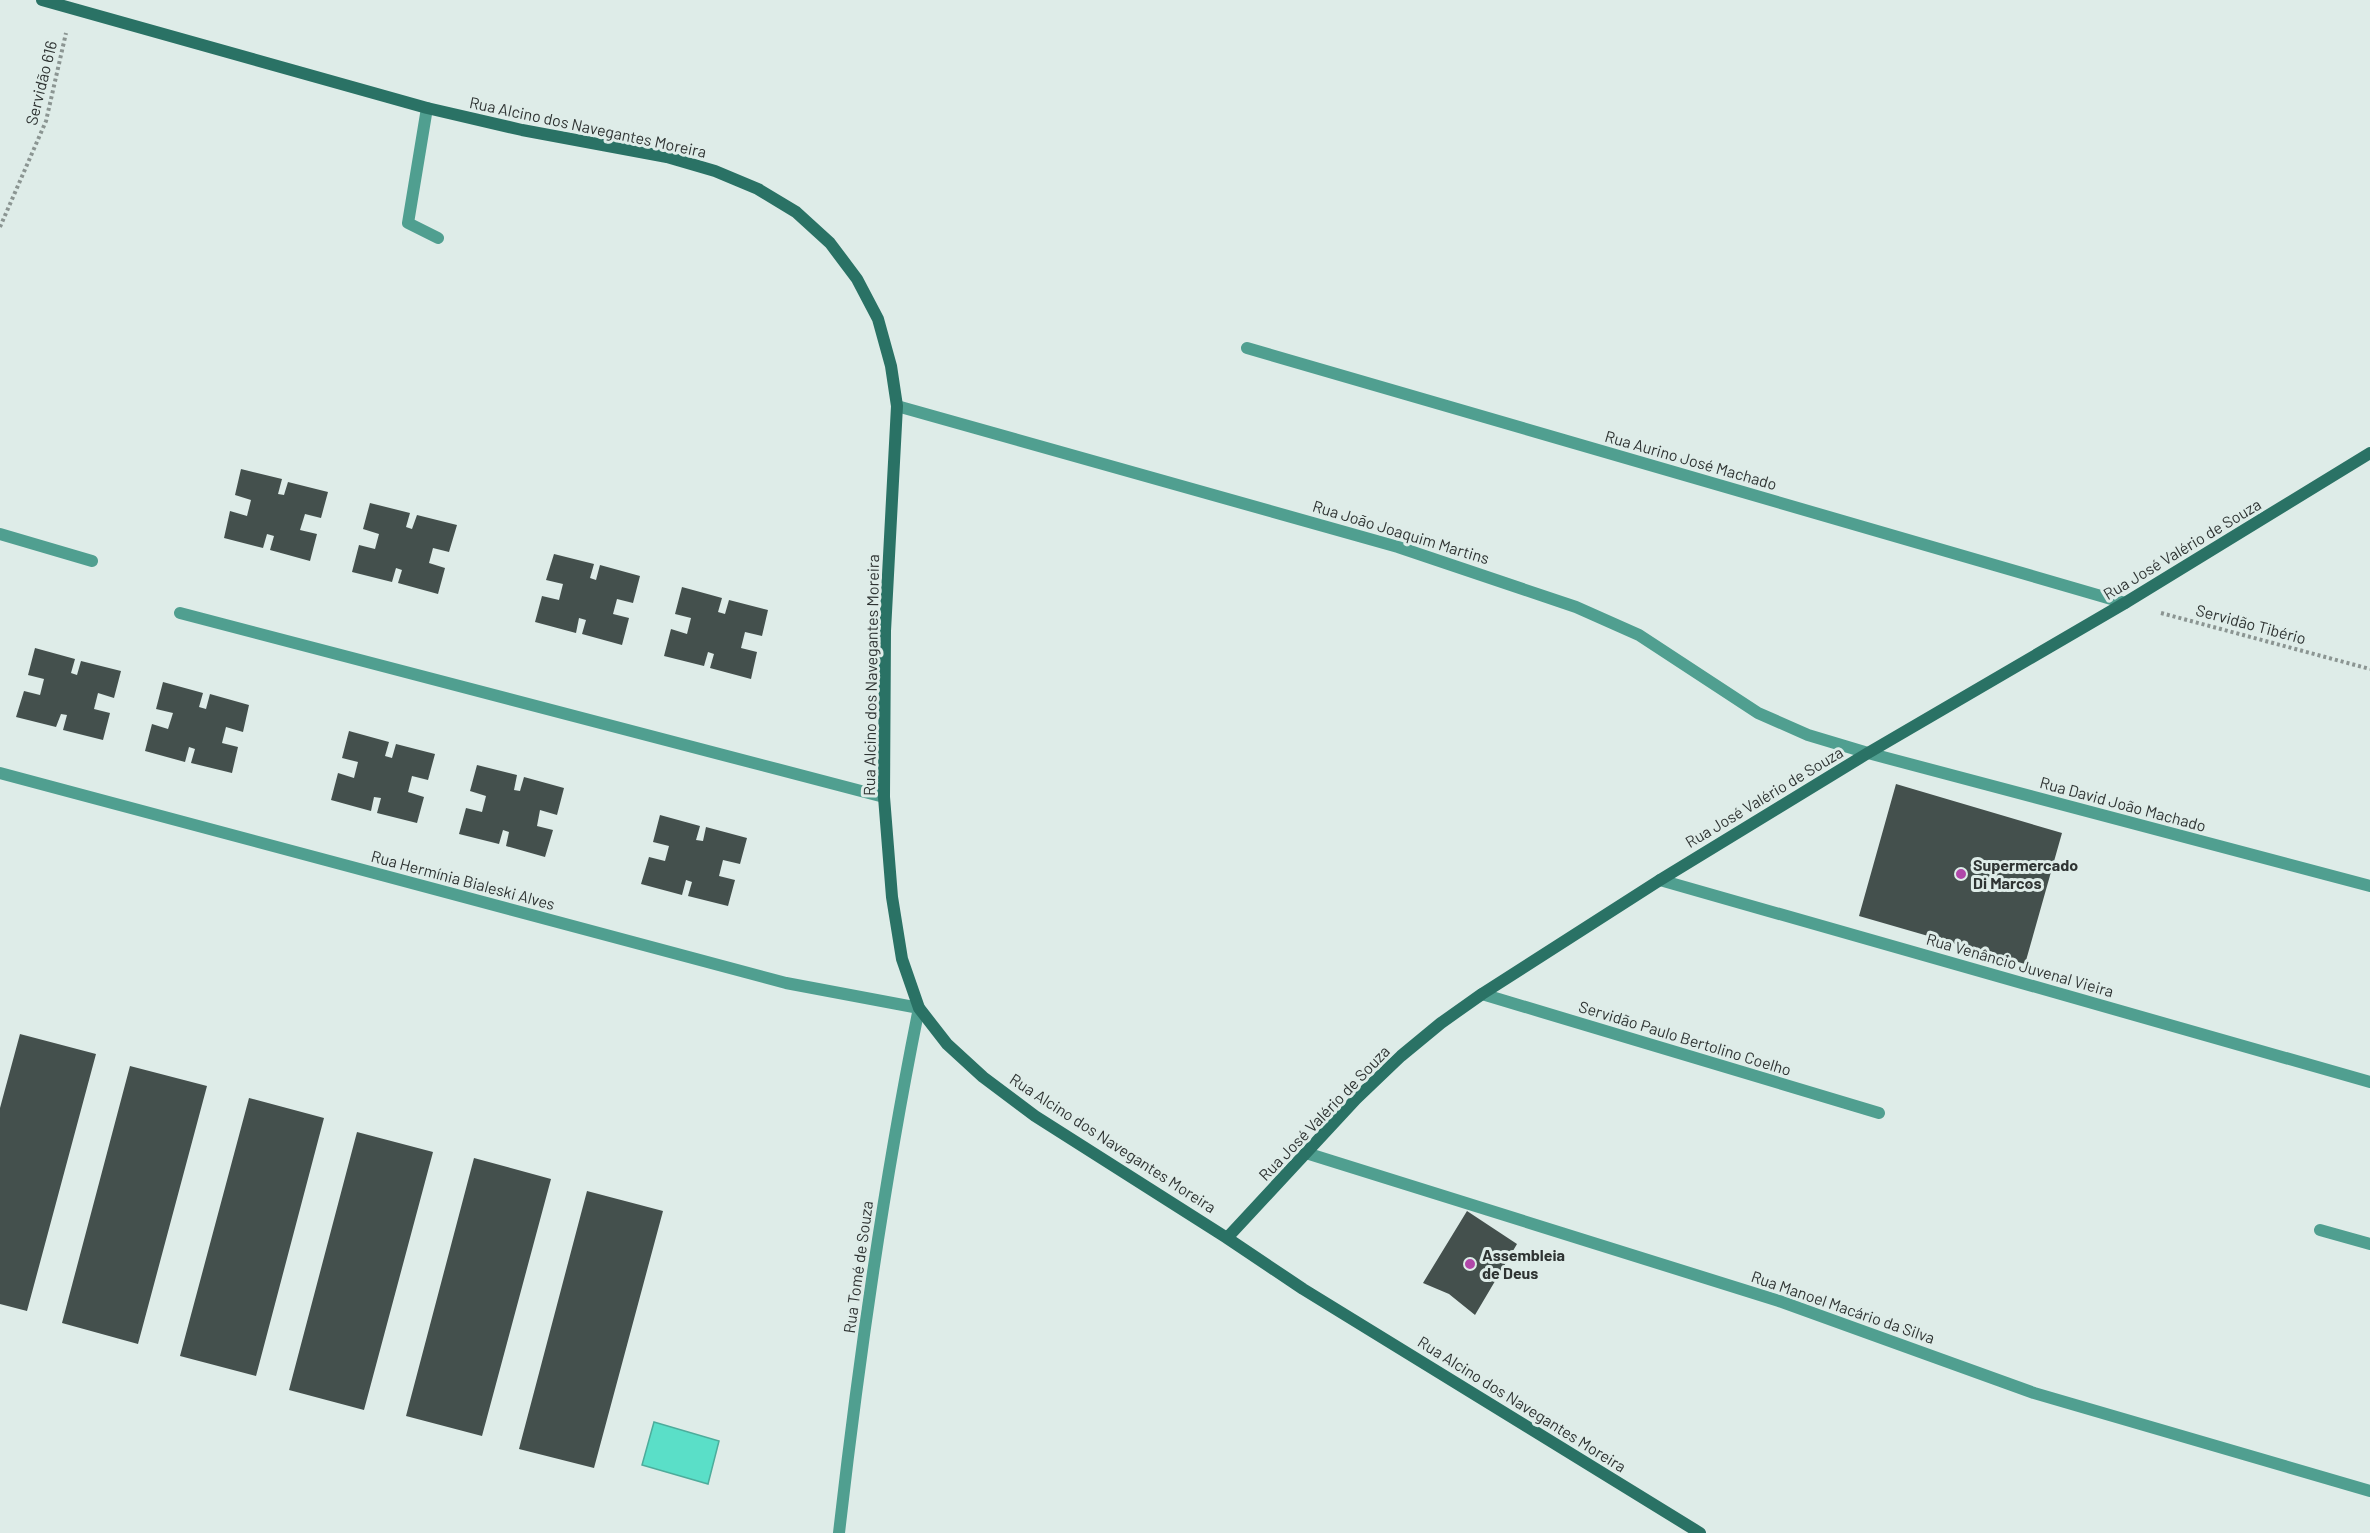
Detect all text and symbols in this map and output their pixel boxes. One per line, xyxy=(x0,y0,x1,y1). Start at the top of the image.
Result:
street label: Servidão 616 xyxy=(21,39,60,127)
street label: Rua Alcino dos Navegantes Moreira xyxy=(468,92,708,161)
street label: Rua Aurino José Machado xyxy=(1603,426,1779,493)
street label: Rua José Valério de Souza xyxy=(2100,494,2264,603)
street label: Rua João Joaquim Martins xyxy=(1311,496,1492,567)
street label: Rua Alcino dos Navegantes Moreira xyxy=(859,554,882,796)
street label: Servidão Tibério xyxy=(2194,600,2308,647)
street label: Rua José Valério de Souza xyxy=(1682,742,1846,851)
street label: Rua David João Machado xyxy=(2038,772,2208,835)
street label: Rua Hermínia Bialeski Alves xyxy=(369,846,557,913)
place label: Supermercado Di Marcos xyxy=(1973,855,2078,892)
marker: Supermercado Di Marcos xyxy=(1954,867,1968,881)
street label: Rua Venâncio Juvenal Vieira xyxy=(1924,929,2116,1000)
street label: Servidão Paulo Bertolino Coelho xyxy=(1577,996,1794,1079)
street label: Rua José Valério de Souza xyxy=(1254,1041,1393,1184)
street label: Rua Alcino dos Navegantes Moreira xyxy=(1007,1069,1220,1216)
street label: Rua Tomé de Souza xyxy=(839,1199,876,1334)
place label: Assembleia de Deus xyxy=(1482,1245,1565,1282)
marker: Assembleia de Deus xyxy=(1463,1257,1477,1271)
street label: Rua Manoel Macário da Silva xyxy=(1749,1266,1937,1347)
street label: Rua Alcino dos Navegantes Moreira xyxy=(1415,1331,1630,1476)

